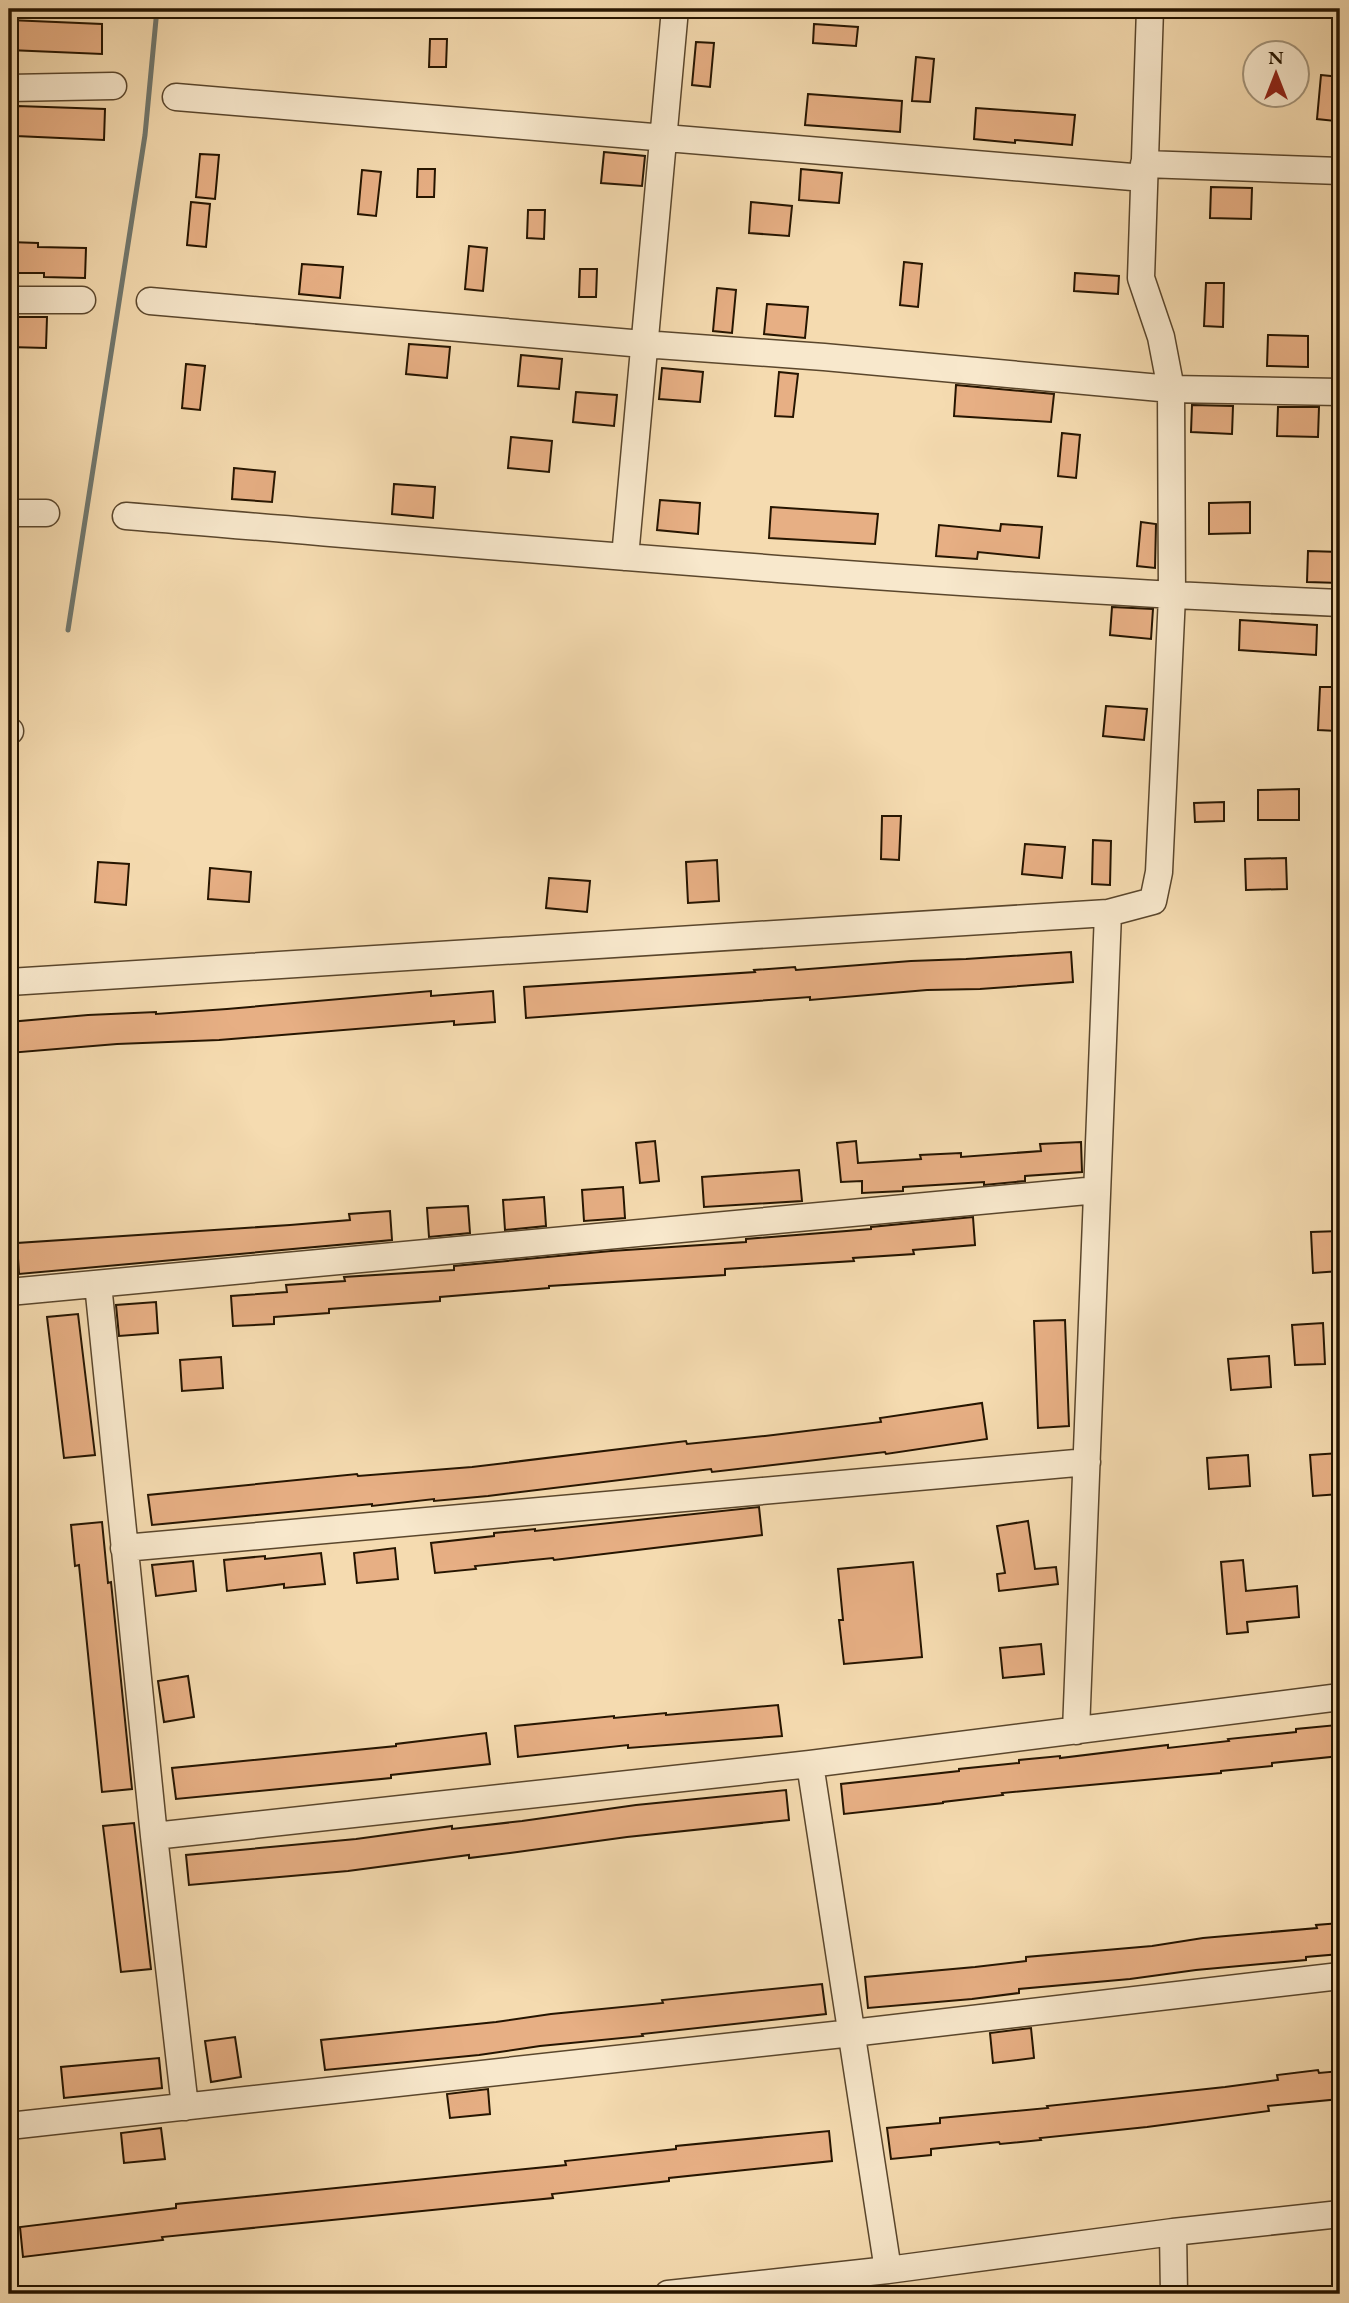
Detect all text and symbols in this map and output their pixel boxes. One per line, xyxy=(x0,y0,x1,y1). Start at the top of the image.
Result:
north arrow xyxy=(1240,38,1310,108)
text: N xyxy=(1268,45,1284,70)

